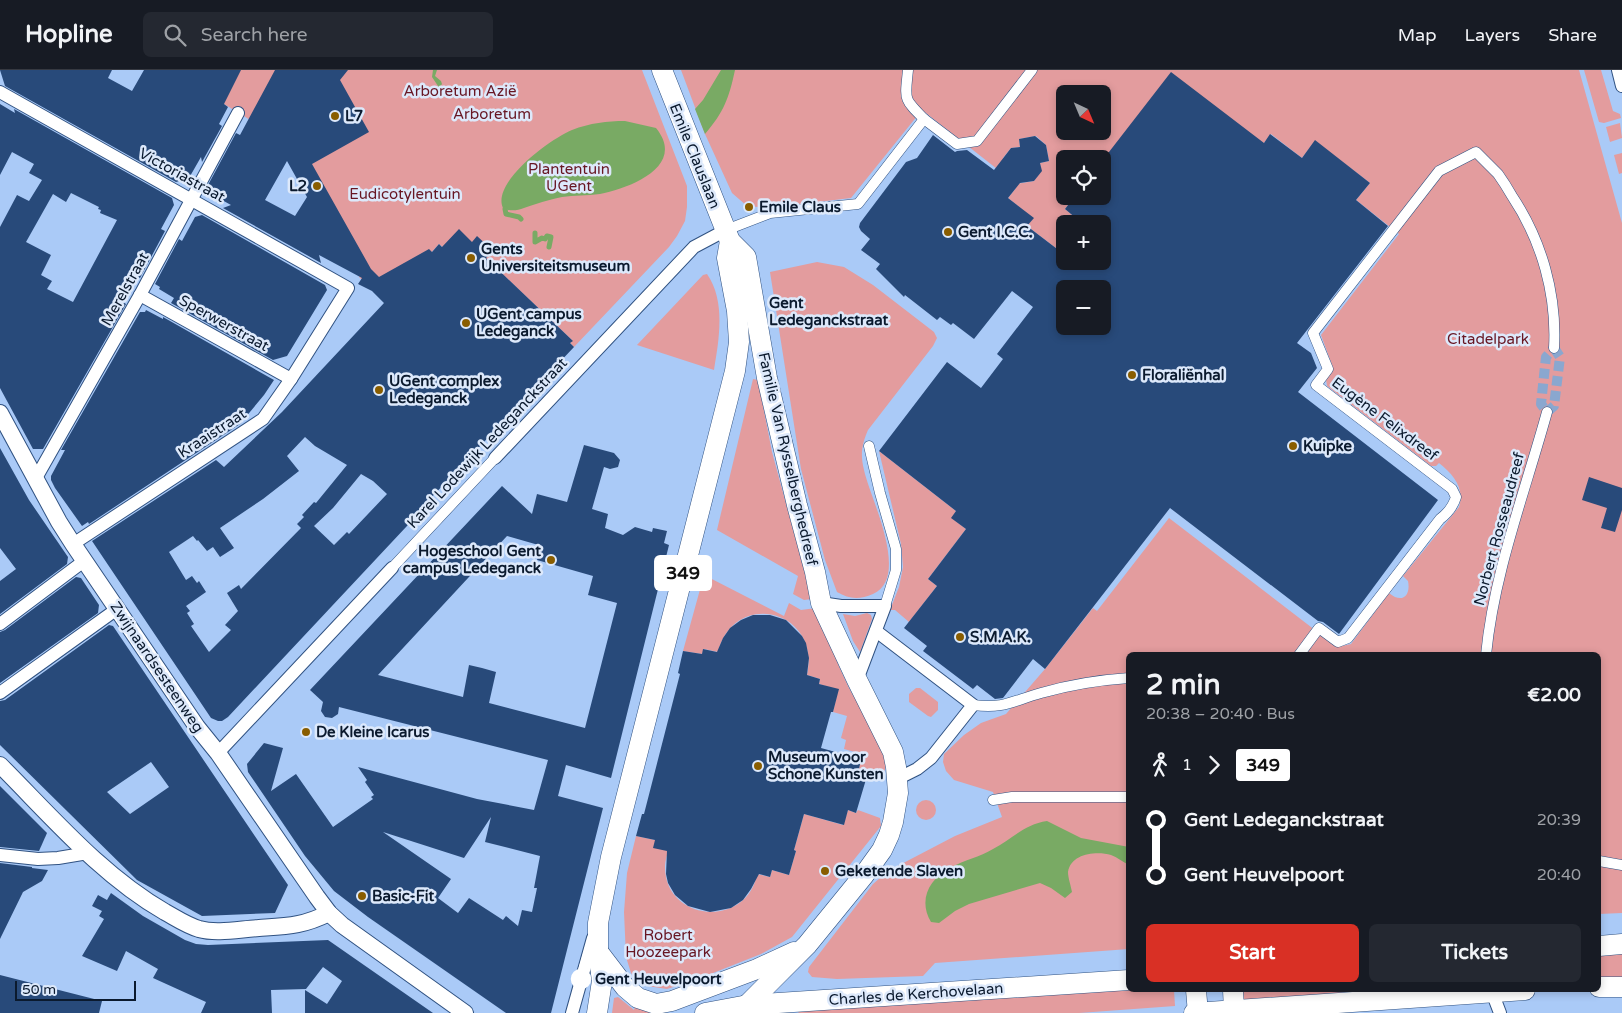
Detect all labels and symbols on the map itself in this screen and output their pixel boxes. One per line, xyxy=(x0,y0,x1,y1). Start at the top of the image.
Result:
park label: Arboretum Azië xyxy=(404,82,516,100)
north arrow xyxy=(1056,85,1111,140)
street label: Emile Clauslaan xyxy=(666,101,724,211)
park label: Arboretum xyxy=(453,105,531,123)
place label: L7 xyxy=(345,107,363,125)
marker: L7 xyxy=(329,110,341,122)
street label: Victoriastraat xyxy=(136,144,228,206)
park label: Plantentuin UGent xyxy=(528,160,610,195)
place label: L2 xyxy=(289,177,307,195)
marker: L2 xyxy=(311,180,323,192)
park label: Eudicotylentuin xyxy=(349,185,461,203)
place label: Emile Claus xyxy=(759,198,841,216)
marker: Emile Claus xyxy=(743,201,755,213)
place label: Gent I.C.C. xyxy=(958,223,1033,241)
marker: Gent I.C.C. xyxy=(942,226,954,238)
place label: Gents Universiteitsmuseum xyxy=(481,240,630,275)
street label: Merelstraat xyxy=(97,249,153,329)
marker: Gents Universiteitsmuseum xyxy=(465,252,477,264)
street label: Sperwerstraat xyxy=(176,291,272,355)
place label: Gent Ledeganckstraat xyxy=(769,294,889,330)
marker: Gent Ledeganckstraat xyxy=(745,302,765,322)
place label: UGent campus Ledeganck xyxy=(476,305,582,341)
marker: UGent campus Ledeganck xyxy=(460,317,472,329)
park label: Citadelpark xyxy=(1447,330,1529,348)
street label: Familie Van Rysselberghedreef xyxy=(755,351,821,568)
street label: Karel Lodewijk Ledeganckstraat xyxy=(403,354,571,532)
place label: Floraliënhal xyxy=(1142,366,1224,384)
marker: Floraliënhal xyxy=(1126,369,1138,381)
place label: UGent complex Ledeganck xyxy=(389,372,499,408)
street label: Eugène Felixdreef xyxy=(1328,373,1442,465)
marker: UGent complex Ledeganck xyxy=(373,384,385,396)
street label: Kraaistraat xyxy=(175,404,250,462)
place label: Kuipke xyxy=(1303,437,1352,456)
marker: Kuipke xyxy=(1287,440,1299,452)
street label: Norbert Rosseaudreef xyxy=(1470,450,1528,608)
place label: Hogeschool Gent campus Ledeganck xyxy=(403,542,541,578)
marker: Hogeschool Gent campus Ledeganck xyxy=(545,554,557,566)
line badge: 349 xyxy=(654,557,712,589)
street label: Zwijnaardsesteenweg xyxy=(106,598,208,736)
place label: S.M.A.K. xyxy=(970,628,1031,646)
marker: S.M.A.K. xyxy=(954,631,966,643)
place label: De Kleine Icarus xyxy=(316,723,429,741)
marker: De Kleine Icarus xyxy=(300,726,312,738)
place label: Museum voor Schone Kunsten xyxy=(768,748,884,783)
marker: Museum voor Schone Kunsten xyxy=(752,760,764,772)
place label: Geketende Slaven xyxy=(835,862,963,880)
marker: Geketende Slaven xyxy=(819,865,831,877)
place label: Basic-Fit xyxy=(372,887,434,905)
marker: Basic-Fit xyxy=(356,890,368,902)
park label: Robert Hoozeepark xyxy=(625,926,711,961)
marker: Gent Heuvelpoort xyxy=(571,969,591,989)
place label: Gent Heuvelpoort xyxy=(595,970,722,989)
scale bar xyxy=(15,978,136,1001)
street label: Charles de Kerchovelaan xyxy=(828,979,1004,1009)

